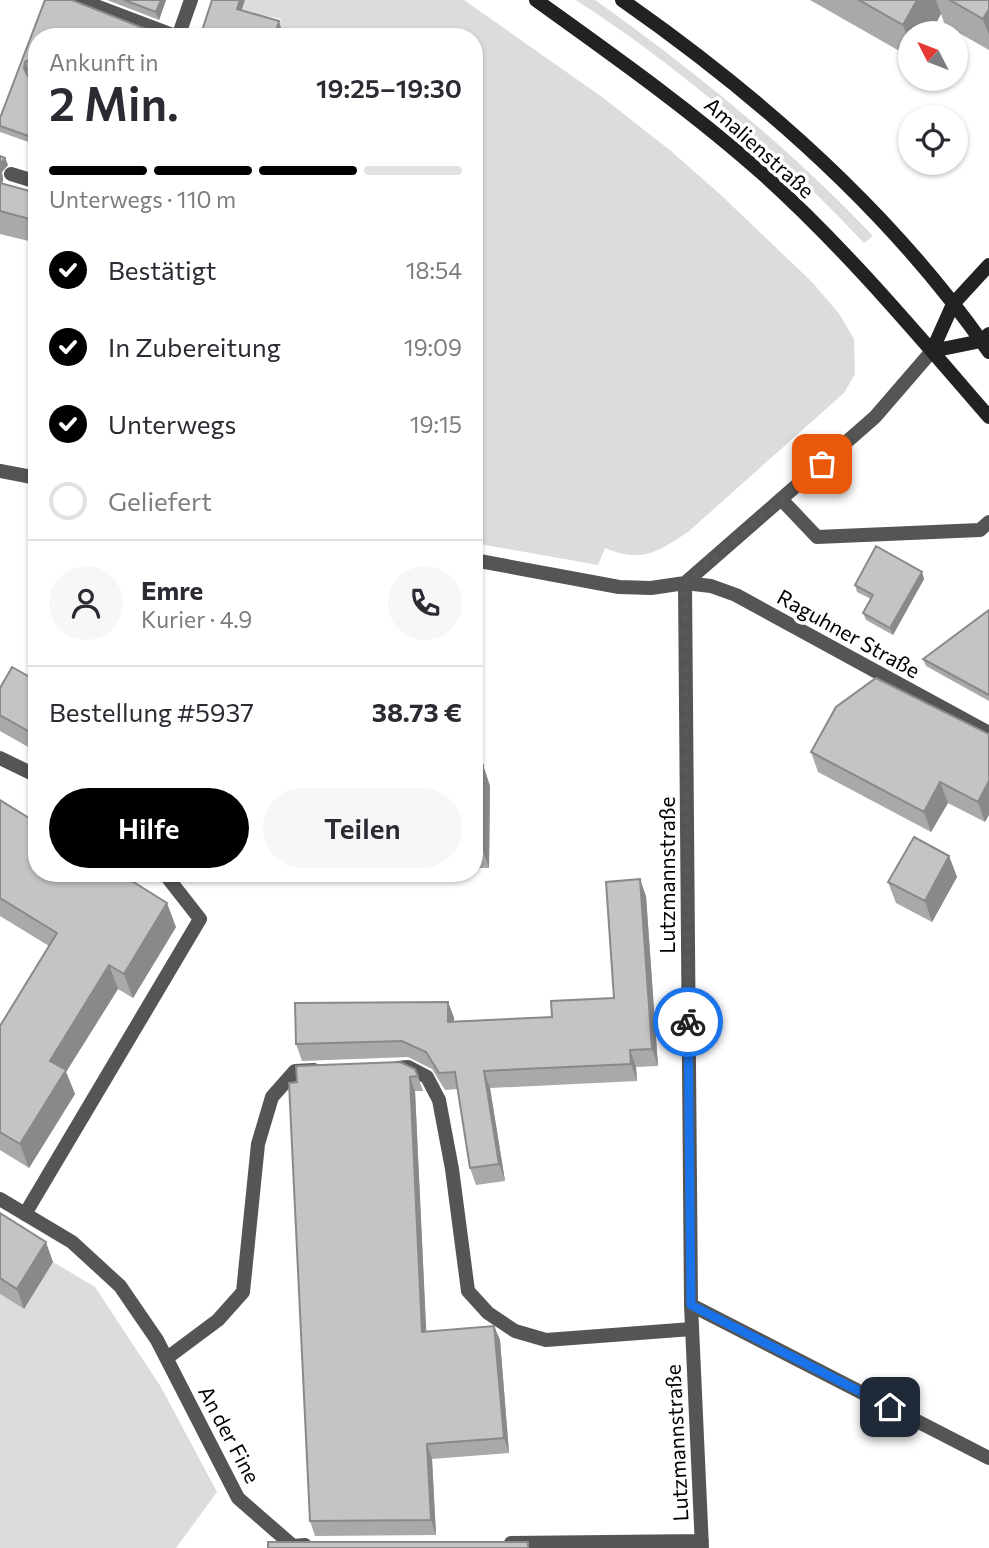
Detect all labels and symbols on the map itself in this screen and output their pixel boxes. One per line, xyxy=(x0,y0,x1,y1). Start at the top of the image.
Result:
north arrow xyxy=(898,21,968,91)
street label: Amalienstraße xyxy=(700,91,820,203)
pin xyxy=(792,434,852,494)
street label: Raguhner Straße xyxy=(773,583,925,683)
street label: Lutzmannstraße xyxy=(654,796,679,954)
courier xyxy=(653,987,723,1057)
street label: Lutzmannstraße xyxy=(659,1364,693,1522)
pin xyxy=(860,1377,920,1437)
street label: An der Fine xyxy=(194,1381,266,1487)

